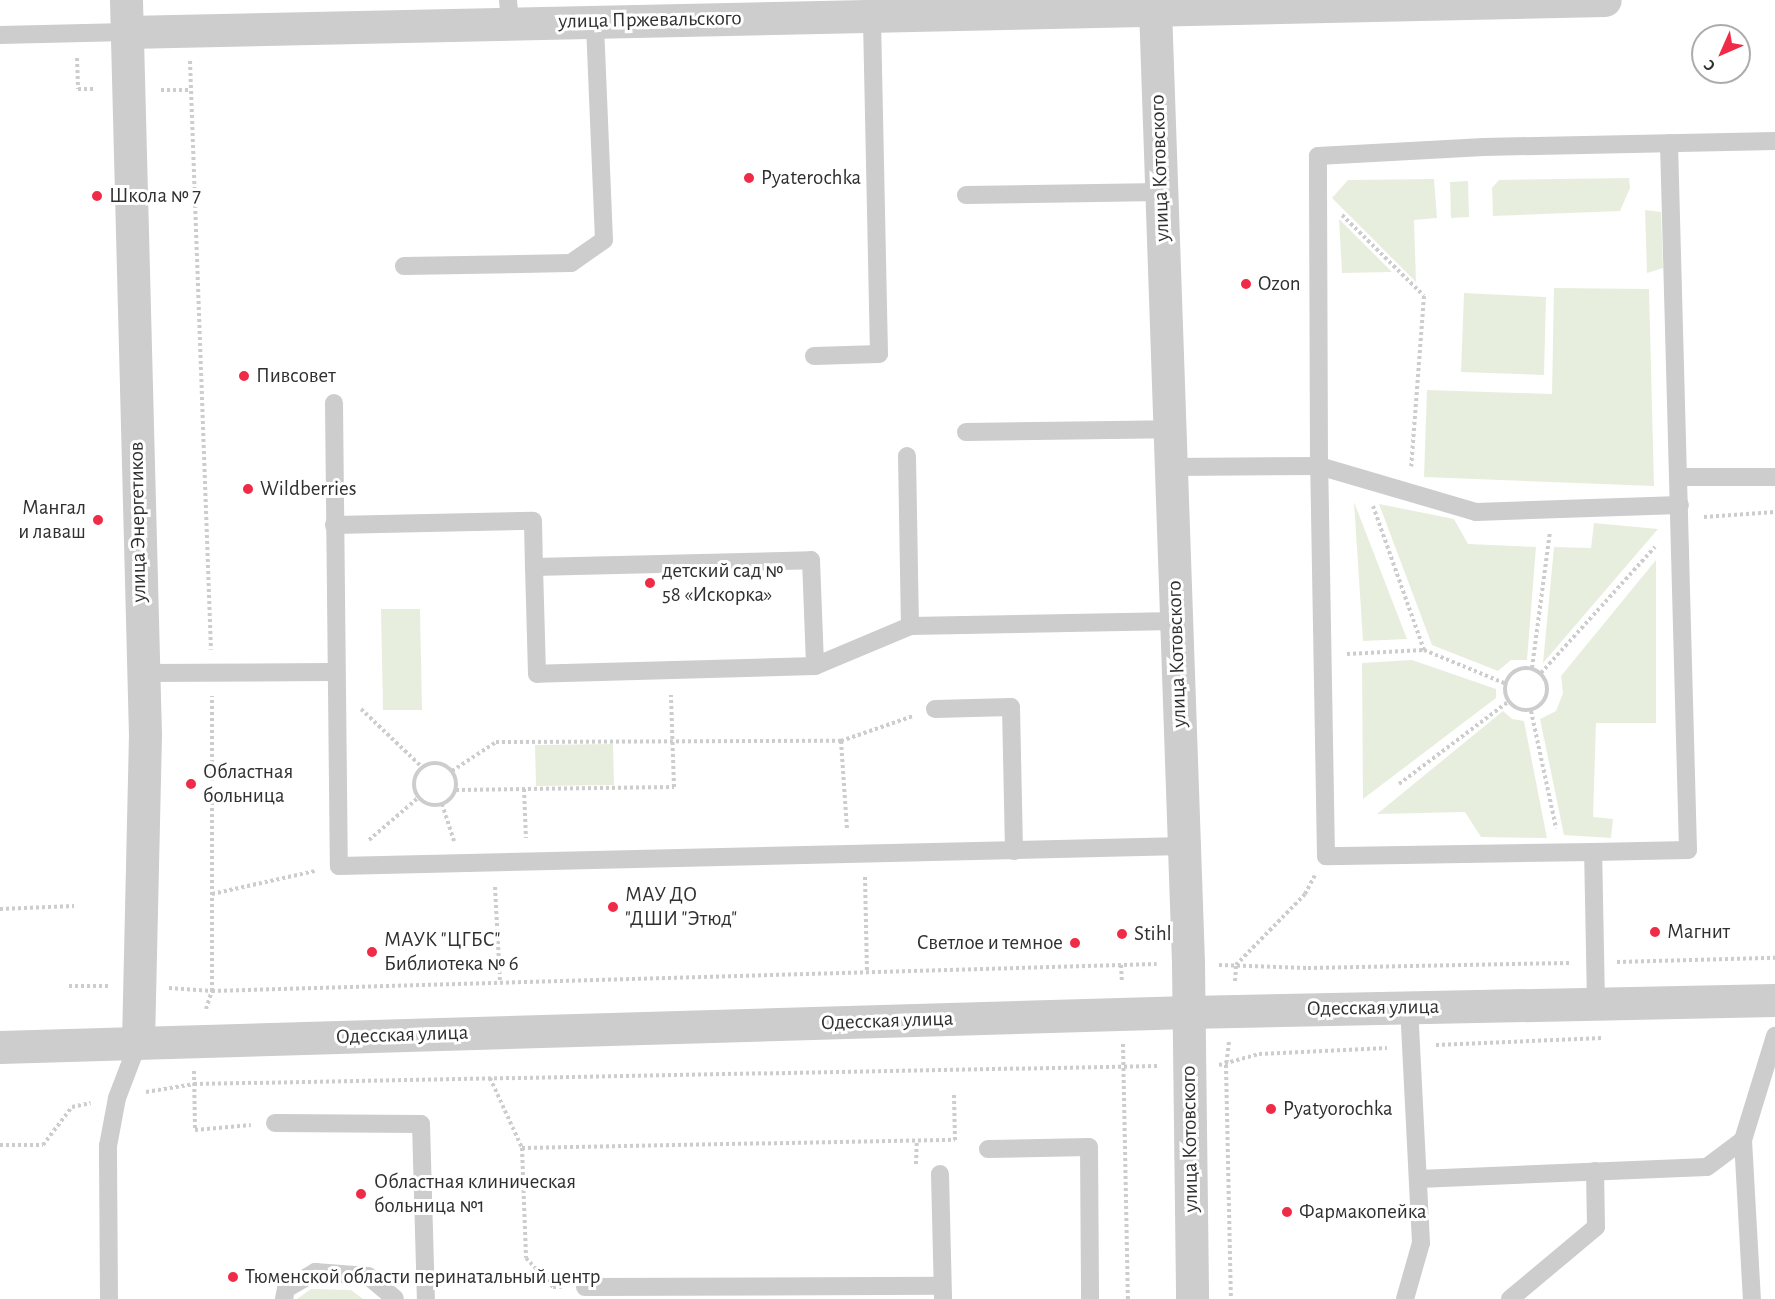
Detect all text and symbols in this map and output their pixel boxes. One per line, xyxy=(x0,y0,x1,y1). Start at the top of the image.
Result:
street label: улица Пржевальского xyxy=(558,6,742,34)
north arrow xyxy=(1691,24,1751,84)
text: С xyxy=(1701,57,1718,74)
street label: улица Котовского xyxy=(1145,94,1175,242)
place label: Pyaterochka xyxy=(761,165,861,191)
marker: Pyaterochka xyxy=(742,171,756,185)
place label: Школа № 7 xyxy=(109,183,201,209)
marker: Школа № 7 xyxy=(90,189,104,203)
place label: Ozon xyxy=(1258,271,1301,297)
marker: Ozon xyxy=(1239,277,1253,291)
place label: Пивсовет xyxy=(256,363,336,389)
marker: Пивсовет xyxy=(237,369,251,383)
street label: улица Энергетиков xyxy=(124,441,152,603)
place label: Wildberries xyxy=(260,476,356,502)
marker: Wildberries xyxy=(241,482,255,496)
place label: Мангал и лаваш xyxy=(18,495,86,545)
marker: Мангал и лаваш xyxy=(91,513,105,527)
place label: детский сад № 58 «Искорка» xyxy=(662,558,783,608)
marker: детский сад № 58 «Искорка» xyxy=(643,576,657,590)
street label: улица Котовского xyxy=(1162,580,1192,728)
place label: Областная больница xyxy=(203,759,293,809)
marker: Областная больница xyxy=(184,777,198,791)
place label: МАУ ДО "ДШИ "Этюд" xyxy=(625,882,737,932)
marker: МАУ ДО "ДШИ "Этюд" xyxy=(606,900,620,914)
place label: Магнит xyxy=(1667,919,1730,945)
place label: Stihl xyxy=(1134,921,1172,947)
marker: Магнит xyxy=(1648,925,1662,939)
place label: МАУК "ЦГБС" Библиотека № 6 xyxy=(384,927,519,977)
marker: Stihl xyxy=(1115,927,1129,941)
place label: Светлое и темное xyxy=(917,930,1063,956)
marker: Светлое и темное xyxy=(1068,936,1082,950)
marker: МАУК "ЦГБС" Библиотека № 6 xyxy=(365,945,379,959)
street label: Одесская улица xyxy=(1306,994,1440,1022)
street label: Одесская улица xyxy=(820,1006,954,1036)
street label: Одесская улица xyxy=(335,1020,469,1050)
street label: улица Котовского xyxy=(1176,1065,1204,1213)
place label: Pyatyorochka xyxy=(1283,1096,1393,1122)
marker: Pyatyorochka xyxy=(1264,1102,1278,1116)
place label: Областная клиническая больница №1 xyxy=(374,1169,576,1219)
marker: Областная клиническая больница №1 xyxy=(352,1185,370,1203)
place label: Фармакопейка xyxy=(1299,1199,1427,1225)
marker: Фармакопейка xyxy=(1280,1205,1294,1219)
place label: Тюменской области перинатальный центр xyxy=(245,1264,600,1290)
marker: Тюменской области перинатальный центр xyxy=(226,1270,240,1284)

